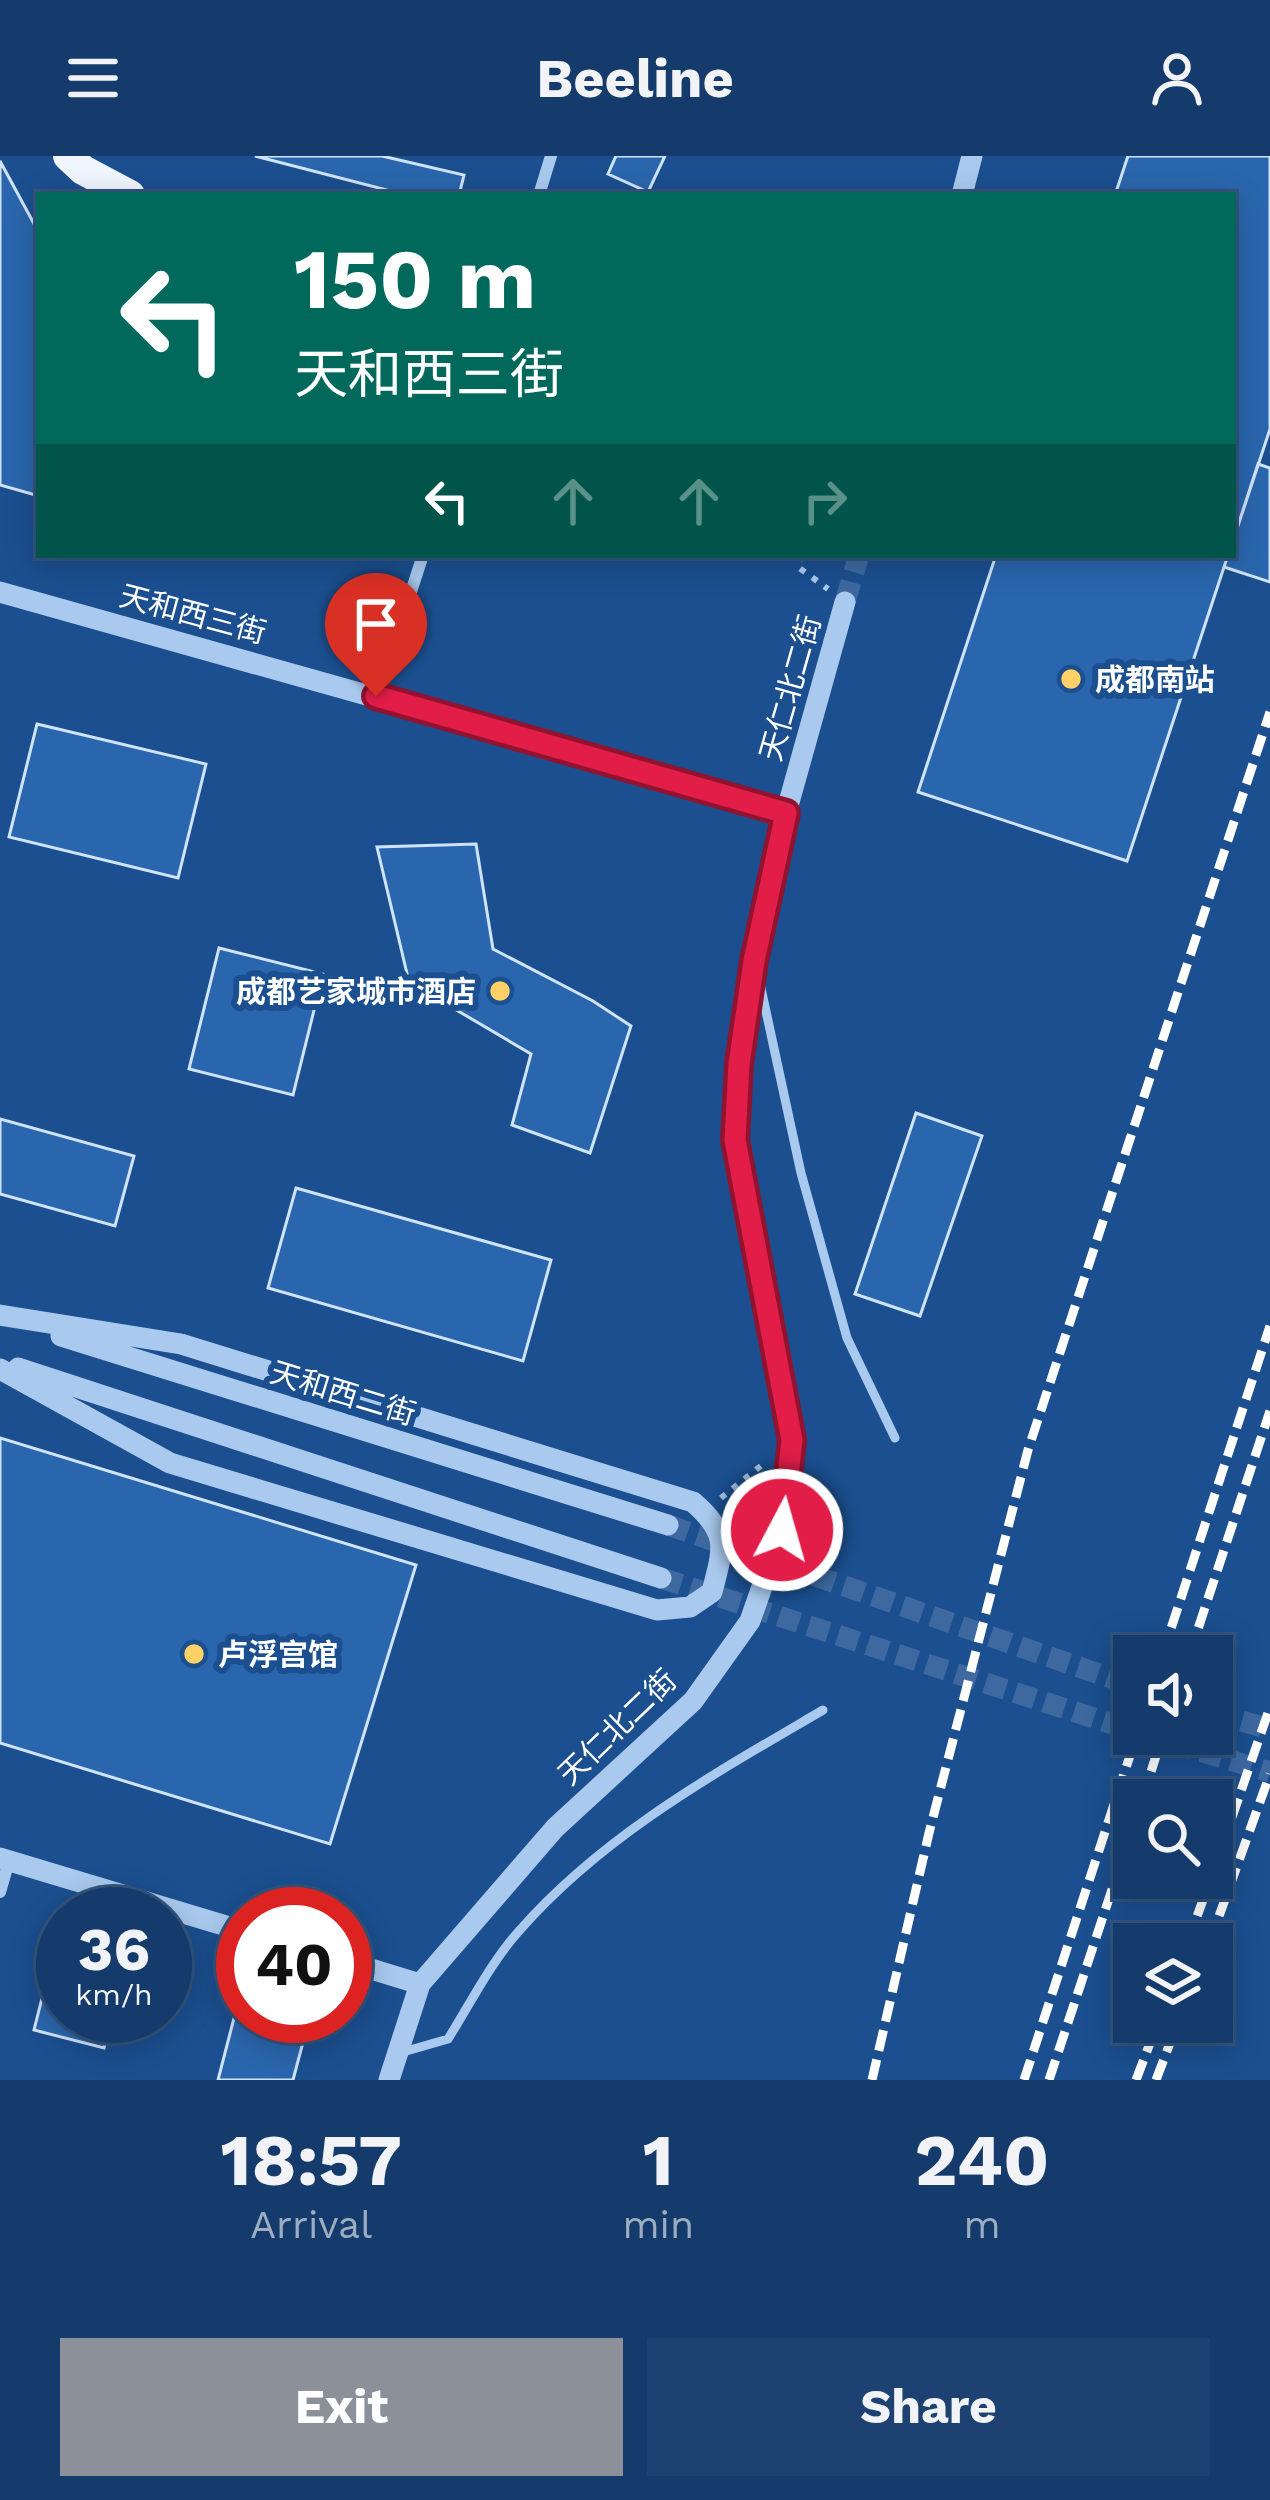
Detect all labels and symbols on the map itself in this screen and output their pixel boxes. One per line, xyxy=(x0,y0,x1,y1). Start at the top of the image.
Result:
pin xyxy=(325,573,427,696)
street label: 天和西三街 xyxy=(116,578,270,650)
street label: 天仁北二街 xyxy=(753,611,827,765)
place label: 成都南站 xyxy=(1095,662,1215,697)
marker: 成都南站 xyxy=(1058,666,1084,692)
place label: 成都艺家城市酒店 xyxy=(236,974,476,1009)
marker: 成都艺家城市酒店 xyxy=(487,978,513,1004)
street label: 天和西二街 xyxy=(266,1354,420,1432)
position arrow xyxy=(719,1467,845,1593)
place label: 卢浮宫馆 xyxy=(218,1637,338,1672)
marker: 卢浮宫馆 xyxy=(181,1641,207,1667)
street label: 天仁北二街 xyxy=(551,1662,683,1792)
speed limit sign: 40 xyxy=(216,1887,372,2043)

